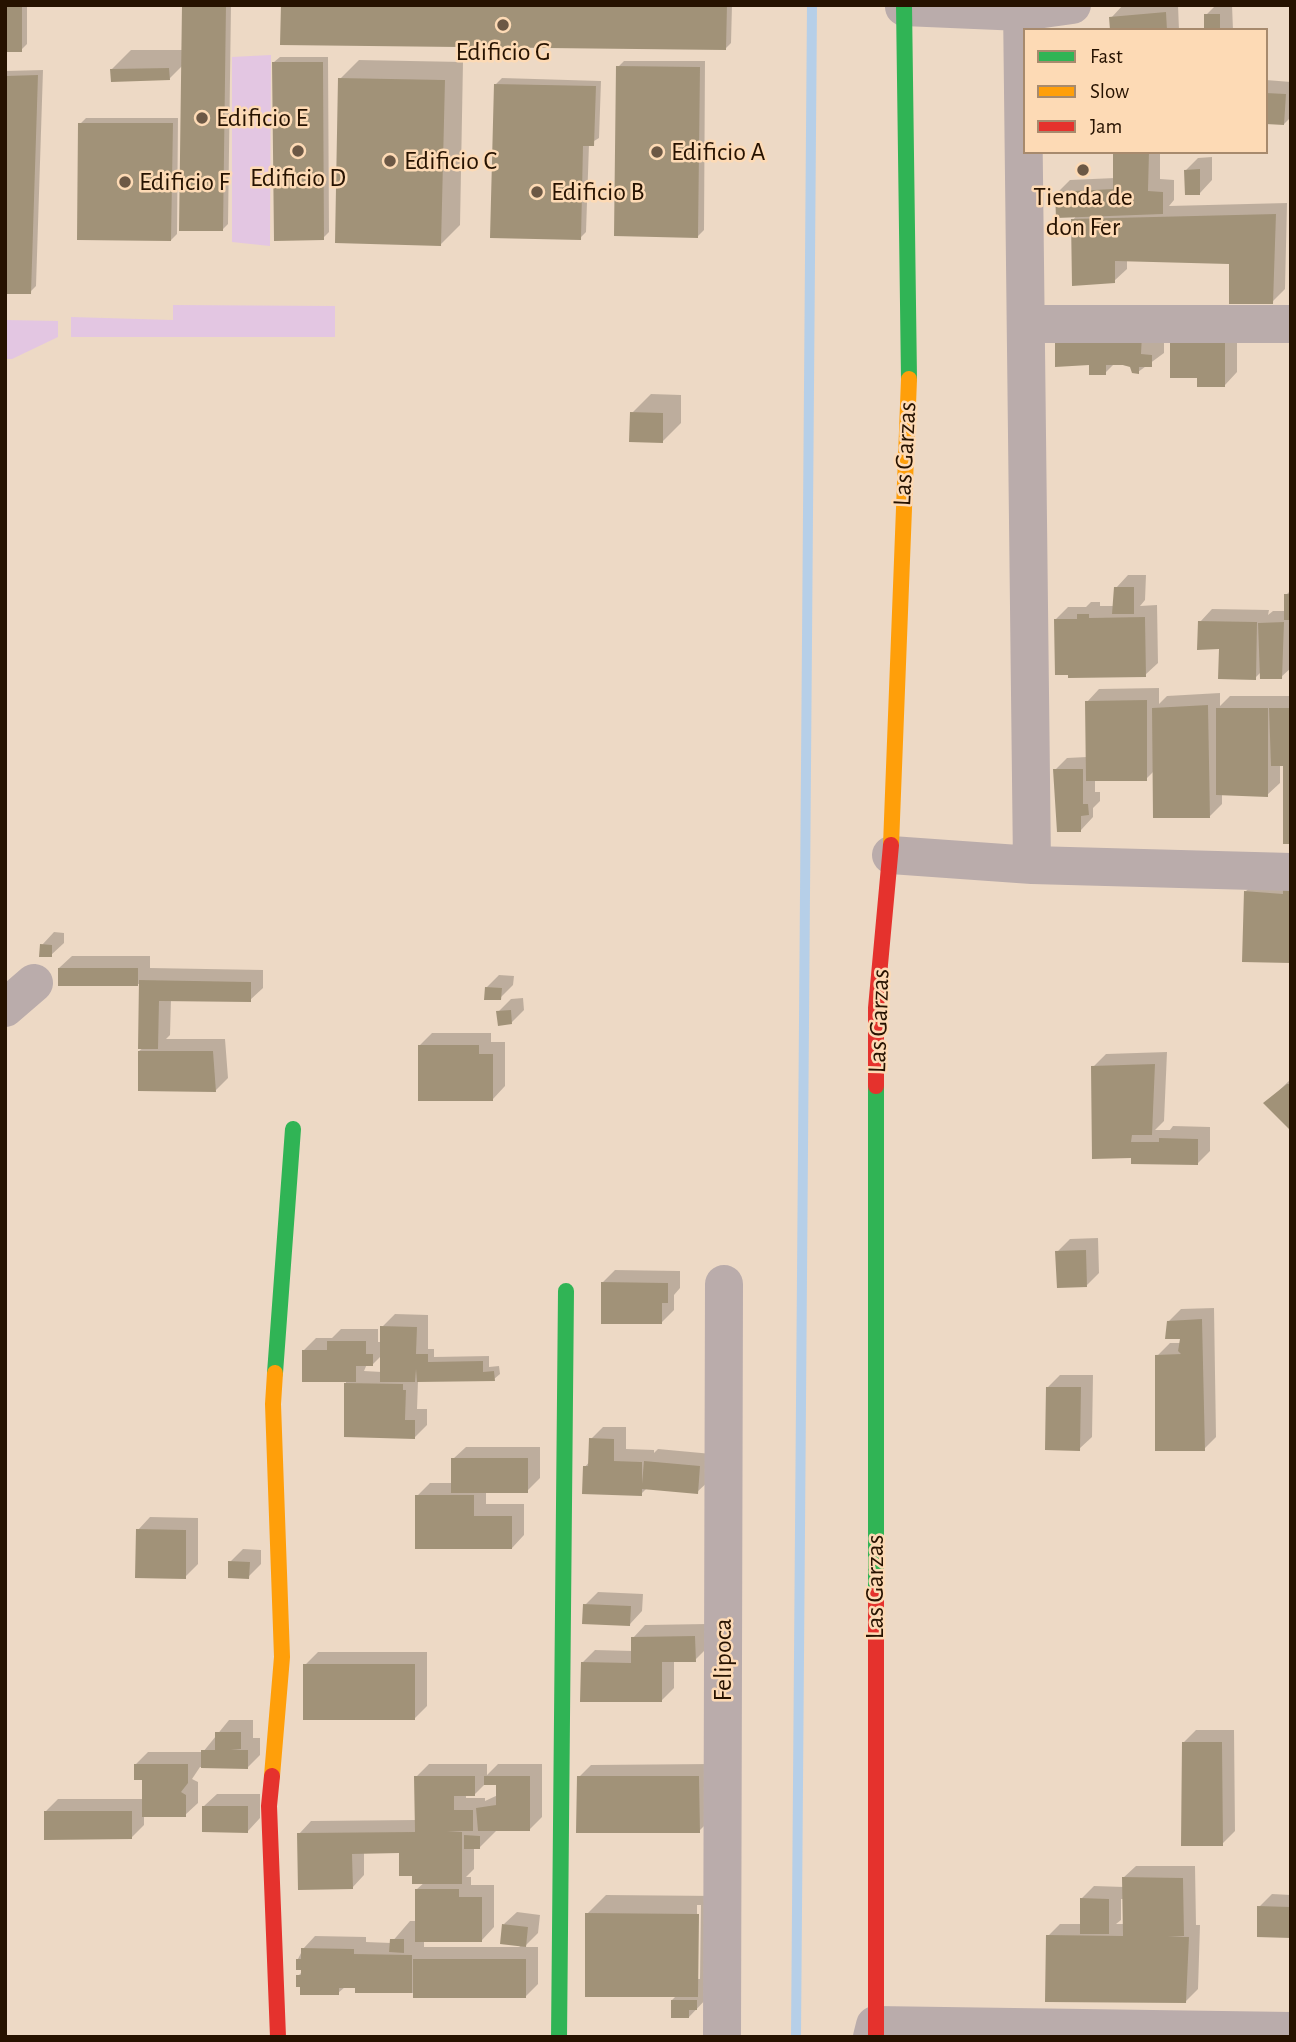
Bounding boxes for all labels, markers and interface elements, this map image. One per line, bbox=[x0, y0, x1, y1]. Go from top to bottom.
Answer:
marker: Edificio G bbox=[495, 17, 511, 33]
legend bbox=[1023, 28, 1268, 154]
place label: Edificio G bbox=[455, 36, 551, 68]
text: Fast bbox=[1090, 46, 1123, 67]
text: Slow bbox=[1090, 81, 1129, 102]
place label: Edificio E bbox=[216, 102, 308, 134]
marker: Edificio E bbox=[194, 110, 210, 126]
text: Jam bbox=[1090, 116, 1122, 137]
place label: Edificio A bbox=[671, 136, 765, 168]
marker: Edificio D bbox=[290, 143, 306, 159]
marker: Edificio A bbox=[649, 144, 665, 160]
place label: Edificio C bbox=[404, 145, 497, 177]
marker: Edificio C bbox=[382, 153, 398, 169]
place label: Edificio D bbox=[250, 162, 346, 194]
marker: Tienda de don Fer bbox=[1075, 162, 1091, 178]
place label: Edificio F bbox=[139, 166, 230, 198]
marker: Edificio F bbox=[117, 174, 133, 190]
place label: Edificio B bbox=[551, 176, 644, 208]
place label: Tienda de don Fer bbox=[1033, 181, 1133, 242]
marker: Edificio B bbox=[529, 184, 545, 200]
street label: Las Garzas bbox=[887, 401, 923, 507]
street label: Las Garzas bbox=[862, 968, 896, 1074]
street label: Las Garzas bbox=[859, 1535, 891, 1639]
street label: Felipoca bbox=[707, 1619, 739, 1701]

